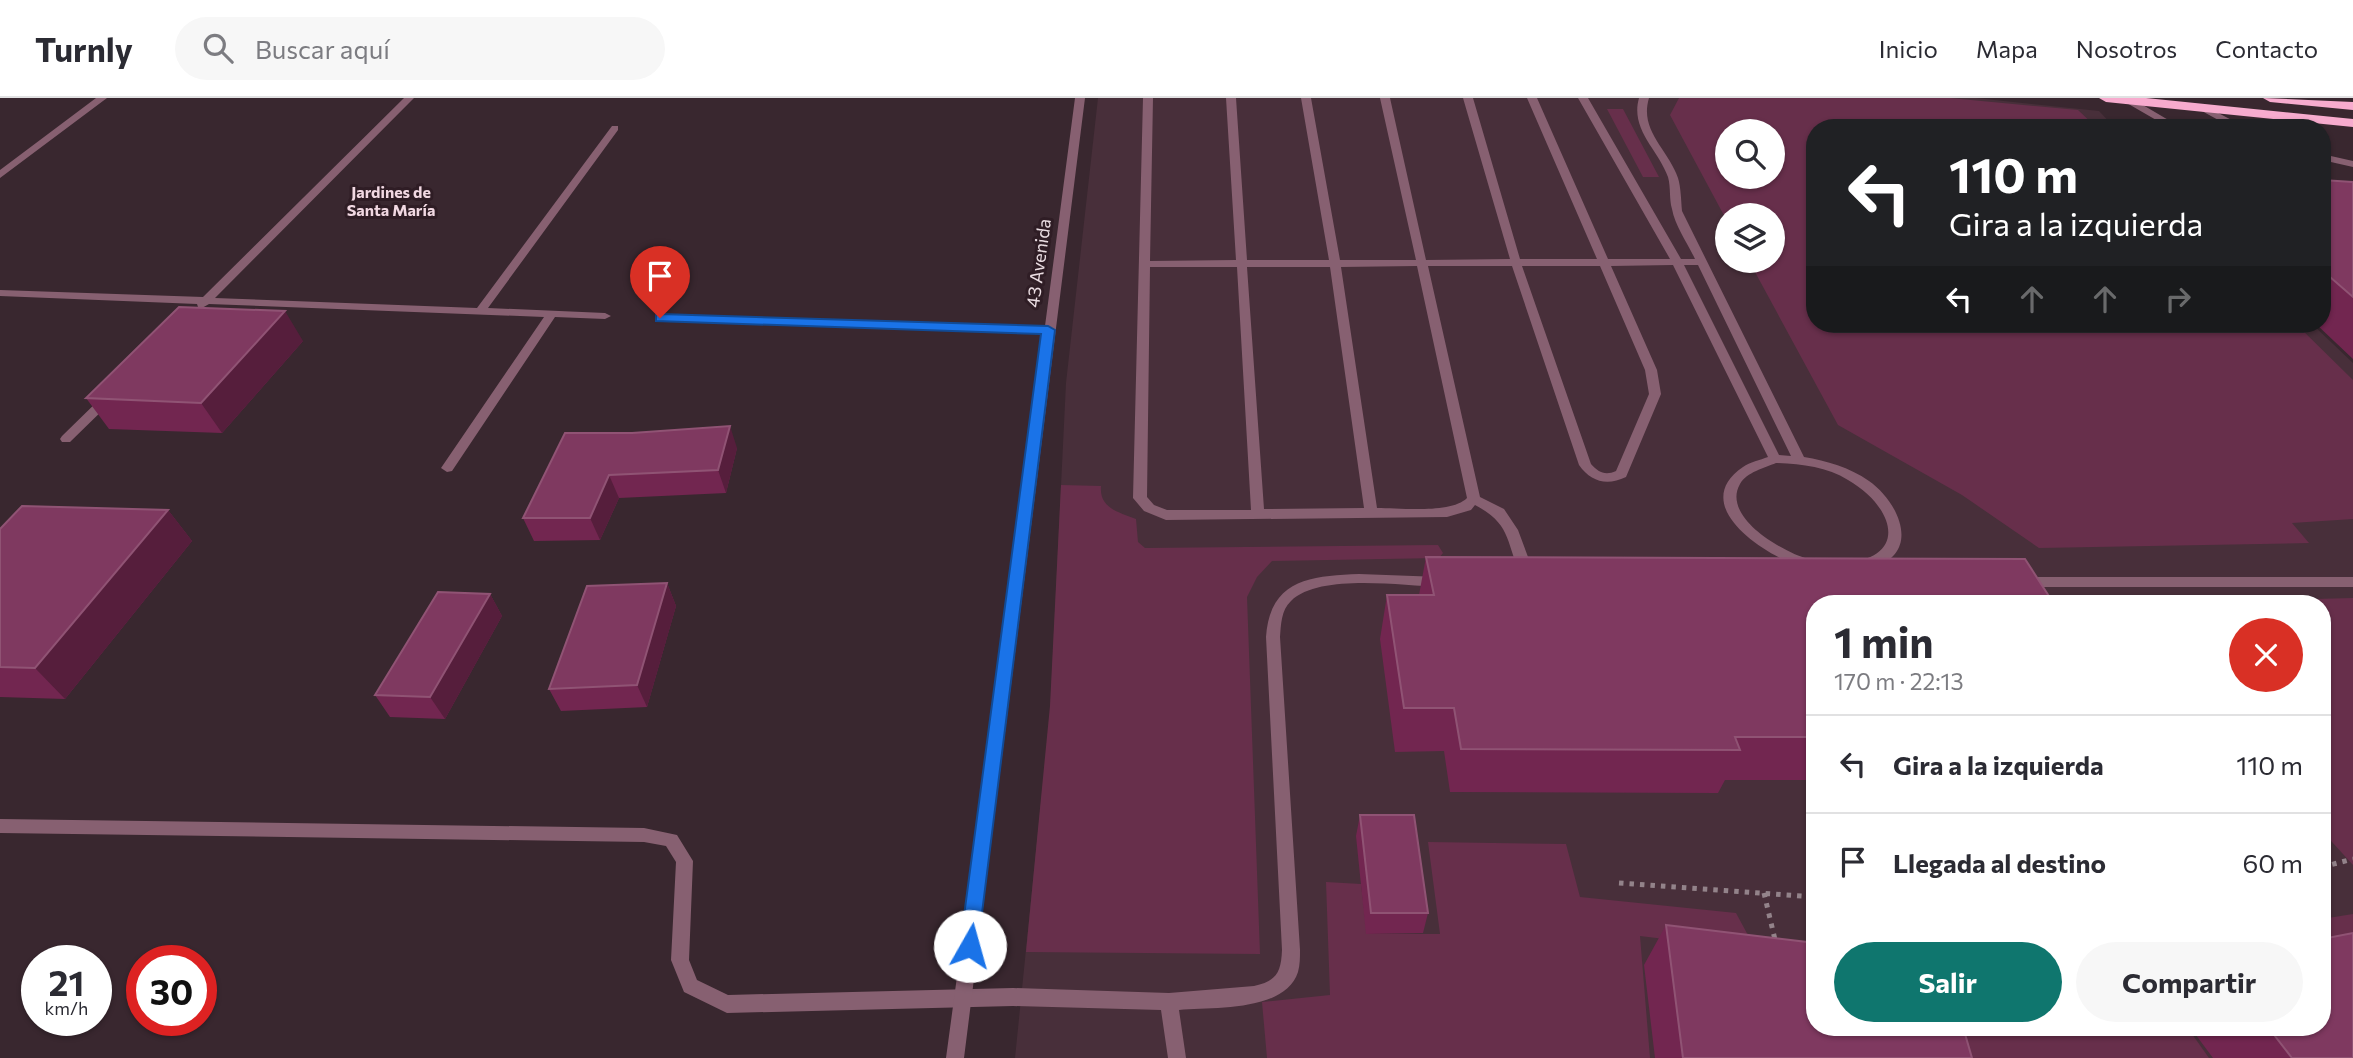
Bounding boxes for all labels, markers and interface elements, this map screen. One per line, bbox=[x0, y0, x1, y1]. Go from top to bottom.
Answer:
search box bbox=[175, 17, 665, 80]
text: Turnly bbox=[35, 28, 133, 69]
icon: search bbox=[199, 29, 237, 67]
text: Buscar aquí bbox=[255, 33, 390, 64]
text: Inicio bbox=[1879, 34, 1938, 63]
text: Mapa bbox=[1976, 34, 2038, 63]
text: Nosotros bbox=[2076, 34, 2177, 63]
text: Contacto bbox=[2215, 34, 2318, 63]
map controls bbox=[1715, 119, 1785, 273]
button: search bbox=[1715, 119, 1785, 189]
text: 110 m bbox=[1949, 143, 2078, 203]
icon: left bbox=[1834, 147, 1925, 238]
district label: Jardines de Santa María bbox=[347, 182, 435, 219]
button: layers bbox=[1715, 203, 1785, 273]
text: Gira a la izquierda bbox=[1949, 203, 2203, 243]
street label: 43 Avenida bbox=[1021, 217, 1055, 309]
pin bbox=[630, 246, 690, 318]
icon: arrive bbox=[641, 257, 679, 295]
icon: left bbox=[1940, 280, 1978, 318]
icon: ahead bbox=[2013, 280, 2051, 318]
icon: ahead bbox=[2086, 280, 2124, 318]
icon: right bbox=[2159, 280, 2197, 318]
text: 1 min bbox=[1834, 615, 1934, 667]
button: close bbox=[2229, 618, 2303, 692]
text: 170 m · 22:13 bbox=[1834, 667, 1964, 695]
icon: left bbox=[1834, 745, 1872, 783]
text: Gira a la izquierda bbox=[1893, 749, 2104, 780]
text: 110 m bbox=[2236, 749, 2303, 780]
icon: arrive bbox=[1834, 843, 1872, 881]
text: Llegada al destino bbox=[1893, 847, 2106, 878]
text: 60 m bbox=[2243, 847, 2303, 878]
position arrow bbox=[933, 909, 1007, 983]
button: Salir bbox=[1834, 942, 2062, 1022]
button: Compartir bbox=[2076, 942, 2303, 1022]
speed limit sign: 30 bbox=[126, 945, 217, 1036]
text: 21 bbox=[49, 960, 84, 1003]
text: km/h bbox=[45, 997, 88, 1019]

